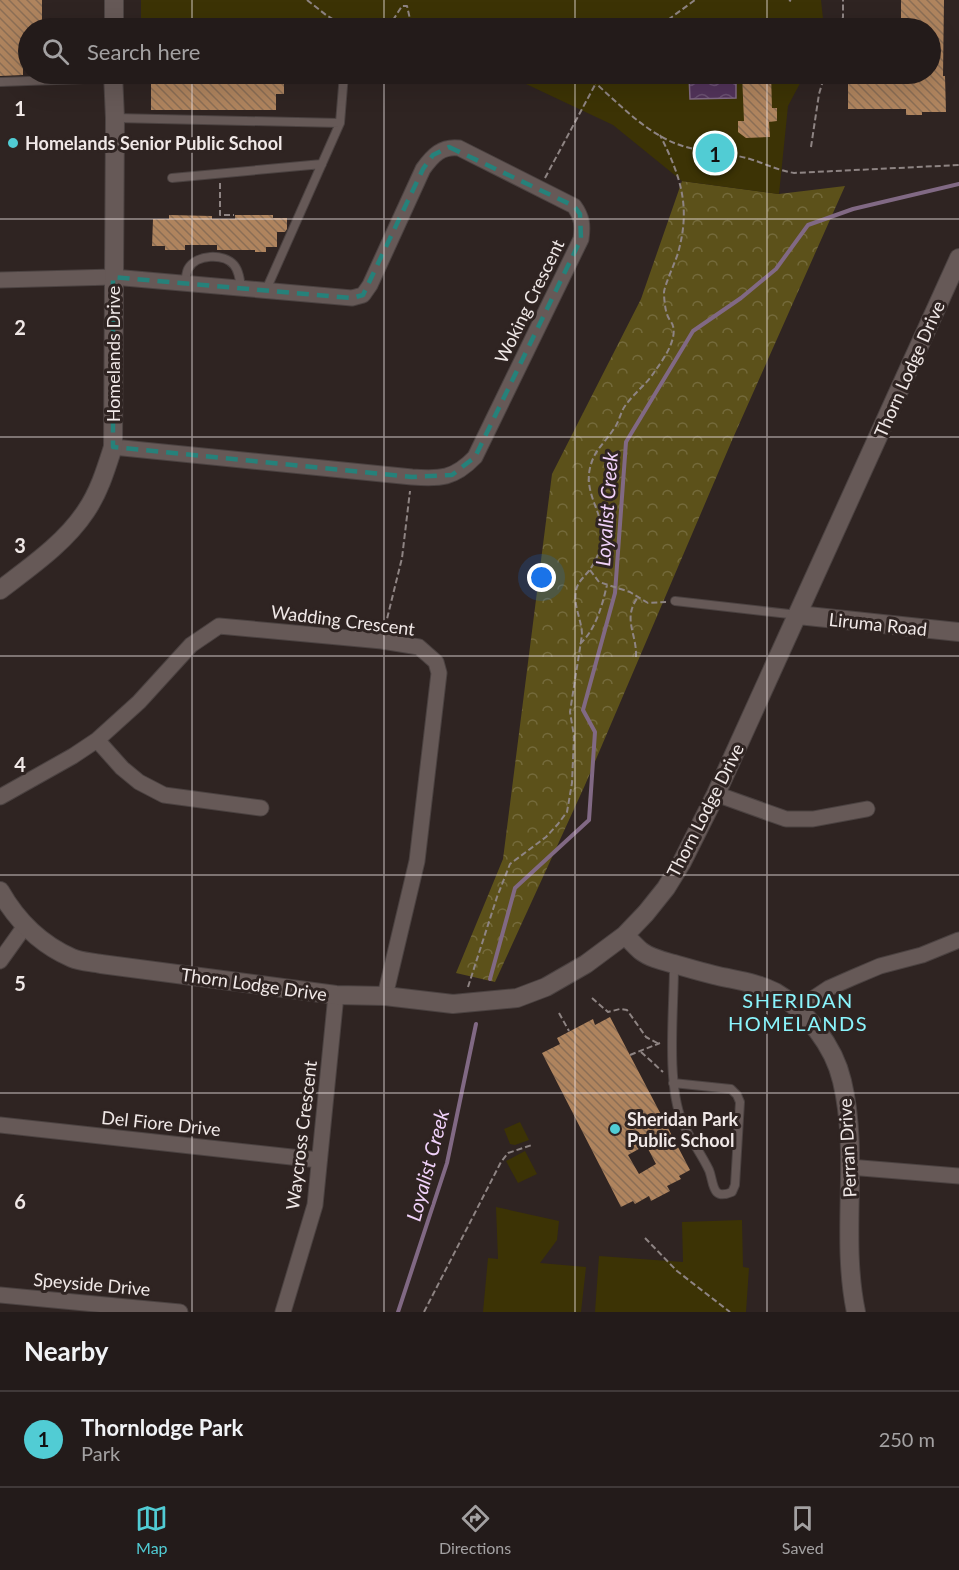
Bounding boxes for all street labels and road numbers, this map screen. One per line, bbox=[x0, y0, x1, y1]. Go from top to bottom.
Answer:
street label: Woking Crescent bbox=[490, 235, 569, 367]
street label: Homelands Drive bbox=[102, 286, 124, 422]
street label: Thorn Lodge Drive bbox=[869, 297, 949, 441]
street label: Wadding Crescent bbox=[270, 600, 417, 640]
street label: Liruma Road bbox=[828, 608, 928, 640]
street label: Thorn Lodge Drive bbox=[662, 739, 748, 881]
street label: Thorn Lodge Drive bbox=[180, 963, 328, 1005]
street label: Waycross Crescent bbox=[281, 1059, 321, 1211]
street label: Perran Drive bbox=[833, 1098, 861, 1198]
street label: Del Fiore Drive bbox=[100, 1106, 222, 1140]
street label: Speyside Drive bbox=[33, 1268, 151, 1300]

